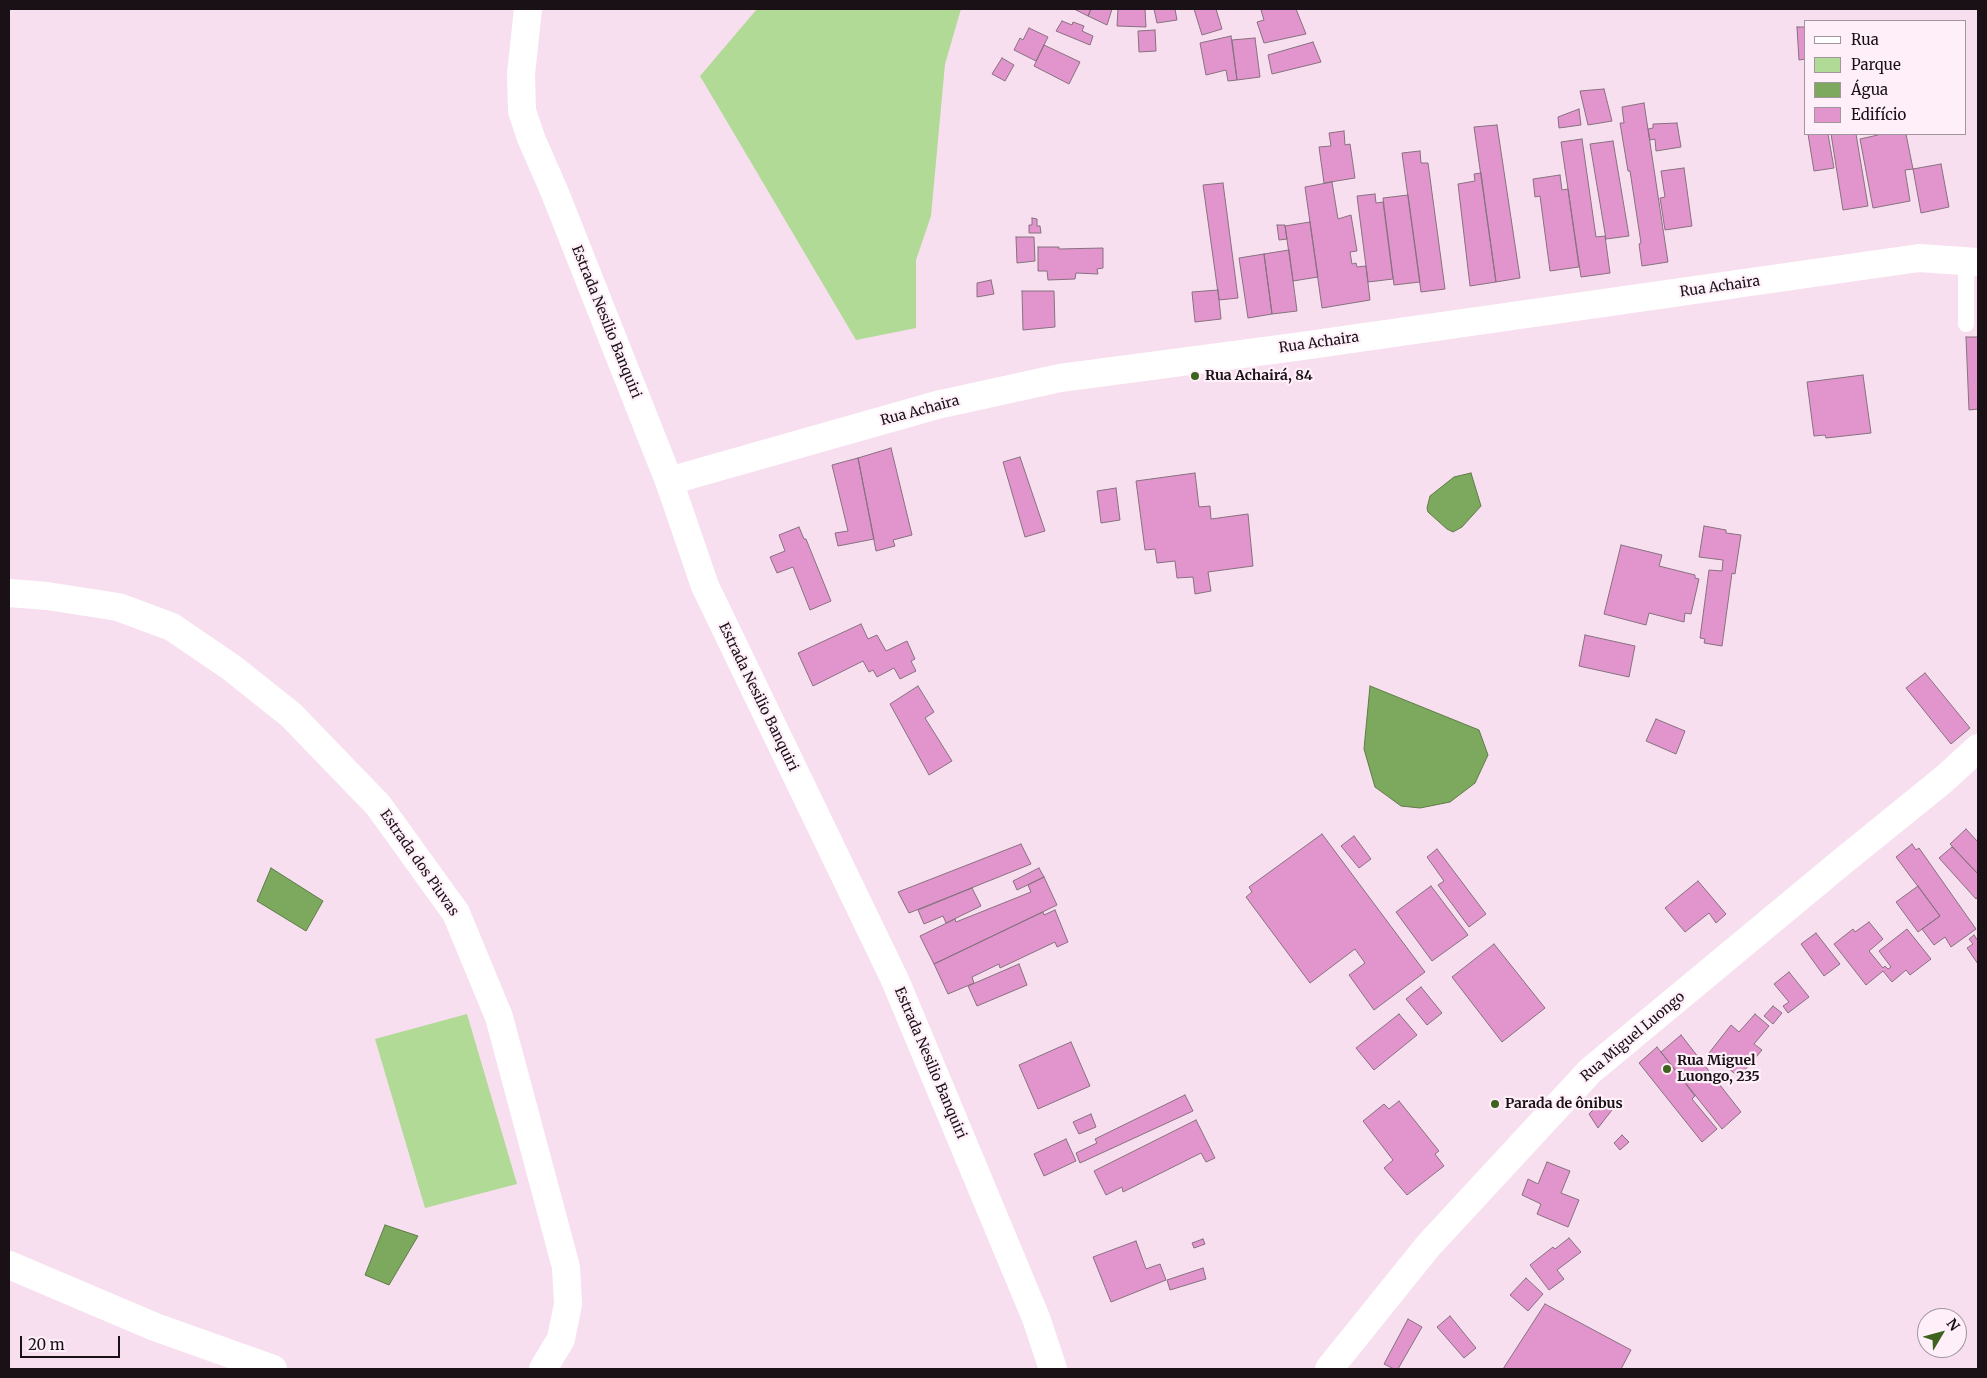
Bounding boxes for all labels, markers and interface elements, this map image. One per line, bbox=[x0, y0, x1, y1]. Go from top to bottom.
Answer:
legend bbox=[1804, 20, 1967, 135]
text: Rua bbox=[1851, 30, 1879, 49]
text: Parque bbox=[1851, 55, 1901, 74]
text: Água bbox=[1851, 80, 1888, 99]
text: Edifício bbox=[1851, 105, 1906, 124]
street label: Estrada Nesilio Banquiri bbox=[568, 243, 644, 401]
street label: Rua Achaira bbox=[1679, 273, 1761, 301]
street label: Rua Achaira bbox=[1278, 329, 1360, 357]
place label: Rua Achairá, 84 bbox=[1205, 368, 1313, 384]
marker: Rua Achairá, 84 bbox=[1189, 370, 1201, 382]
street label: Rua Achaira bbox=[879, 392, 961, 430]
street label: Estrada Nesilio Banquiri bbox=[715, 620, 801, 774]
street label: Estrada dos Piuvas bbox=[376, 807, 462, 919]
street label: Estrada Nesilio Banquiri bbox=[890, 985, 970, 1141]
street label: Rua Miguel Luongo bbox=[1578, 989, 1688, 1085]
place label: Rua Miguel Luongo, 235 bbox=[1677, 1053, 1760, 1086]
marker: Rua Miguel Luongo, 235 bbox=[1661, 1063, 1673, 1075]
place label: Parada de ônibus bbox=[1505, 1096, 1623, 1112]
marker: Parada de ônibus bbox=[1489, 1098, 1501, 1110]
north arrow bbox=[1917, 1308, 1967, 1358]
text: N bbox=[1943, 1315, 1964, 1334]
scale bar bbox=[22, 1326, 122, 1358]
text: 20 m bbox=[28, 1335, 65, 1354]

